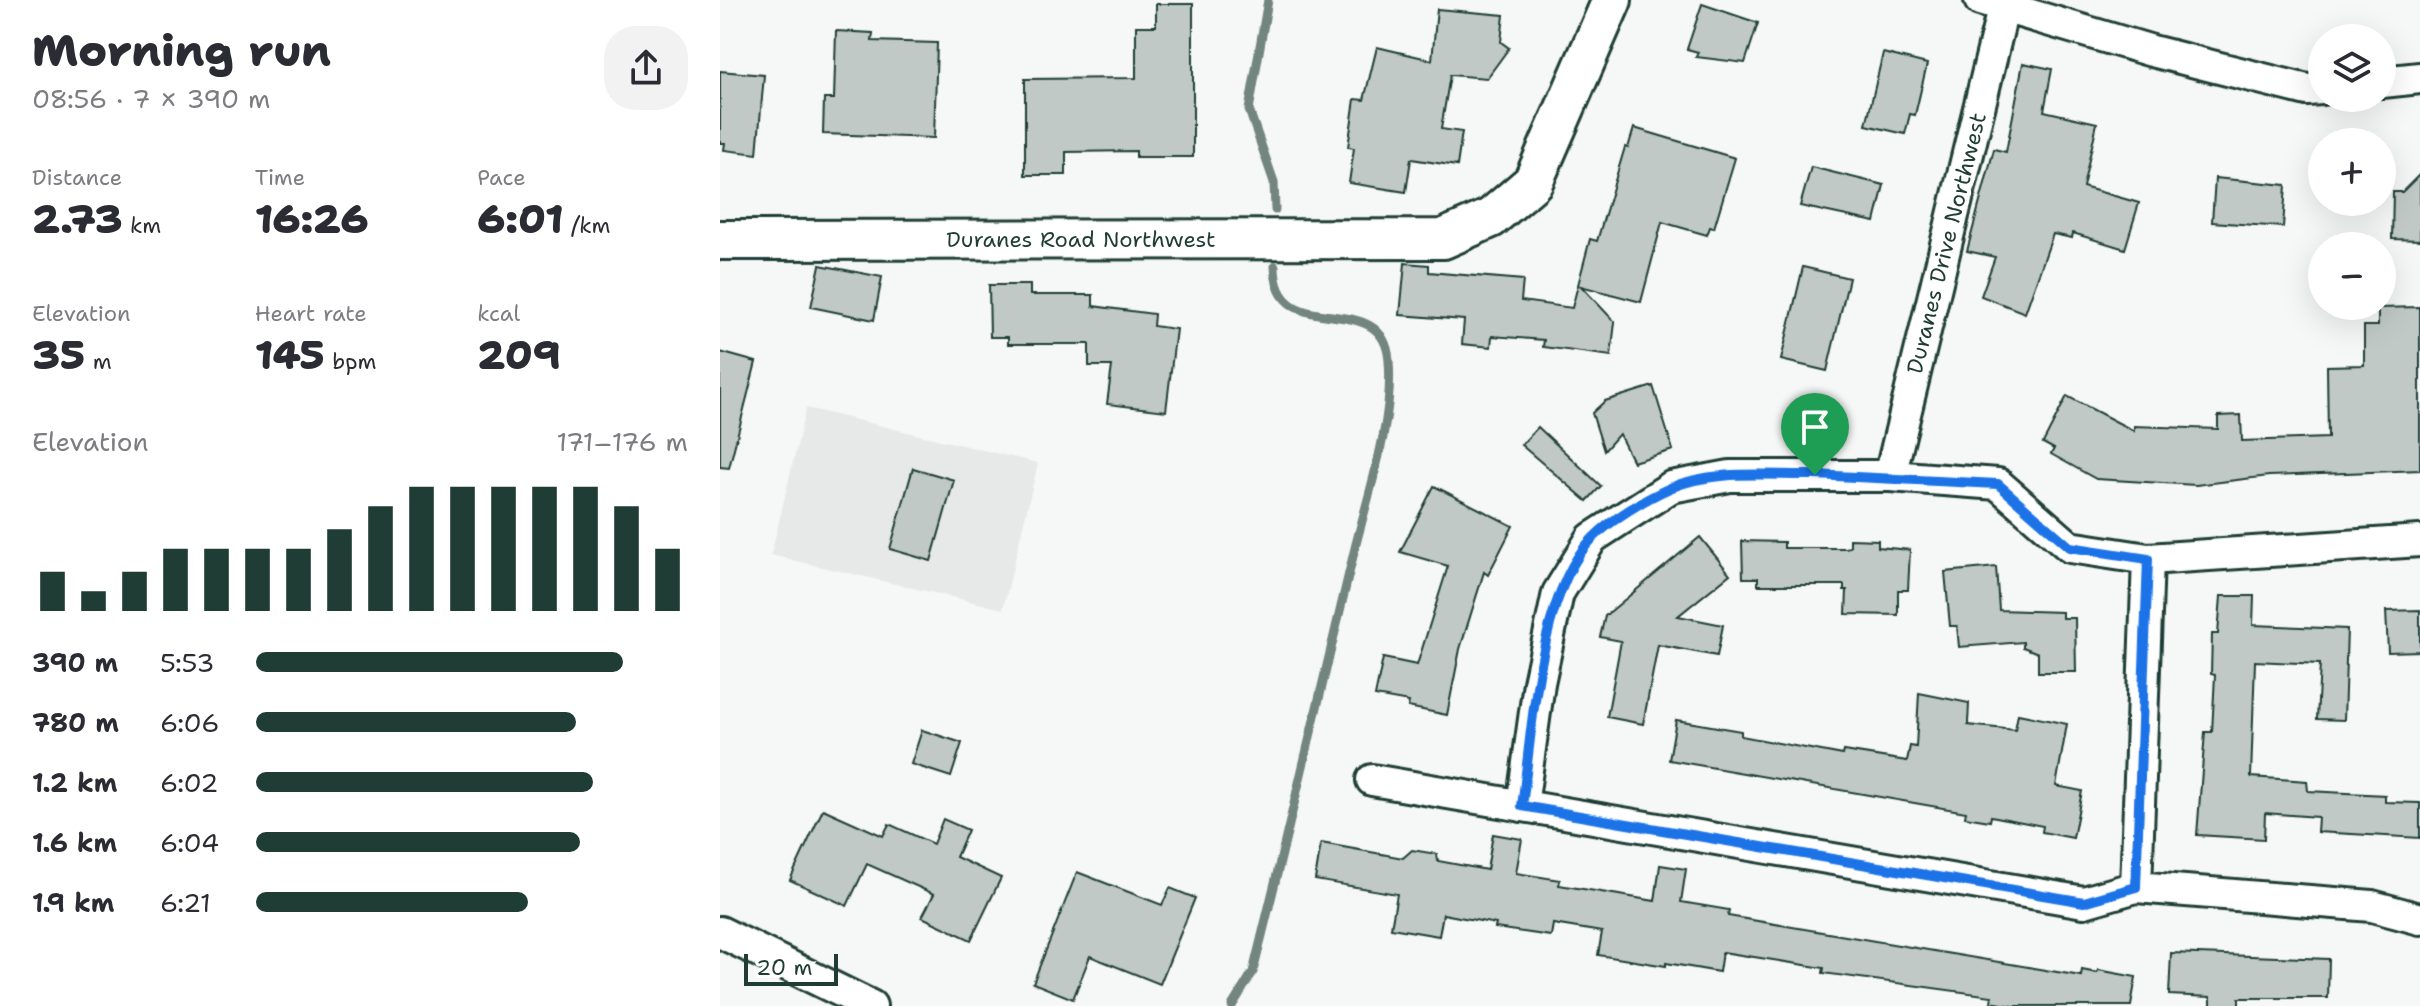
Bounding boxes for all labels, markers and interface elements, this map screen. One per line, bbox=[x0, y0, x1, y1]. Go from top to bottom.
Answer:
text: Morning run bbox=[32, 21, 331, 80]
map controls bbox=[2308, 24, 2396, 320]
button: layers bbox=[2308, 24, 2396, 112]
button: share bbox=[604, 26, 688, 110]
text: 08:56 · 7 × 390 m bbox=[32, 81, 271, 116]
street label: Duranes Drive Northwest bbox=[1900, 110, 1993, 377]
button: + bbox=[2308, 128, 2396, 216]
text: Distance bbox=[32, 163, 122, 192]
text: Time bbox=[255, 163, 305, 192]
text: Pace bbox=[477, 163, 526, 192]
text: 2.73 bbox=[32, 192, 123, 246]
text: 16:26 bbox=[255, 192, 369, 246]
text: 6:01 bbox=[477, 192, 564, 246]
text: km bbox=[123, 211, 161, 240]
text: /km bbox=[564, 211, 610, 240]
street label: Duranes Road Northwest bbox=[946, 225, 1216, 254]
button: − bbox=[2308, 232, 2396, 320]
text: Elevation bbox=[32, 299, 130, 328]
text: Heart rate bbox=[255, 299, 367, 328]
text: kcal bbox=[477, 299, 520, 328]
text: 35 bbox=[32, 328, 85, 382]
text: 145 bbox=[255, 328, 325, 382]
text: 209 bbox=[477, 328, 561, 382]
text: m bbox=[85, 347, 112, 376]
text: bpm bbox=[325, 347, 376, 376]
pin bbox=[1781, 393, 1849, 475]
icon: arrive bbox=[1793, 405, 1837, 449]
text: Elevation bbox=[32, 424, 148, 459]
text: 171–176 m bbox=[556, 424, 688, 459]
text: 390 m bbox=[32, 645, 118, 680]
text: 5:53 bbox=[160, 645, 214, 680]
text: 780 m bbox=[32, 705, 119, 740]
text: 6:06 bbox=[160, 705, 219, 740]
text: 1.2 km bbox=[32, 765, 117, 800]
text: 6:02 bbox=[160, 765, 218, 800]
text: 1.6 km bbox=[32, 825, 117, 860]
text: 6:04 bbox=[160, 825, 219, 860]
text: 1.9 km bbox=[32, 885, 114, 920]
text: 6:21 bbox=[160, 885, 211, 920]
scale bar bbox=[744, 950, 838, 986]
text: 20 m bbox=[756, 953, 813, 982]

